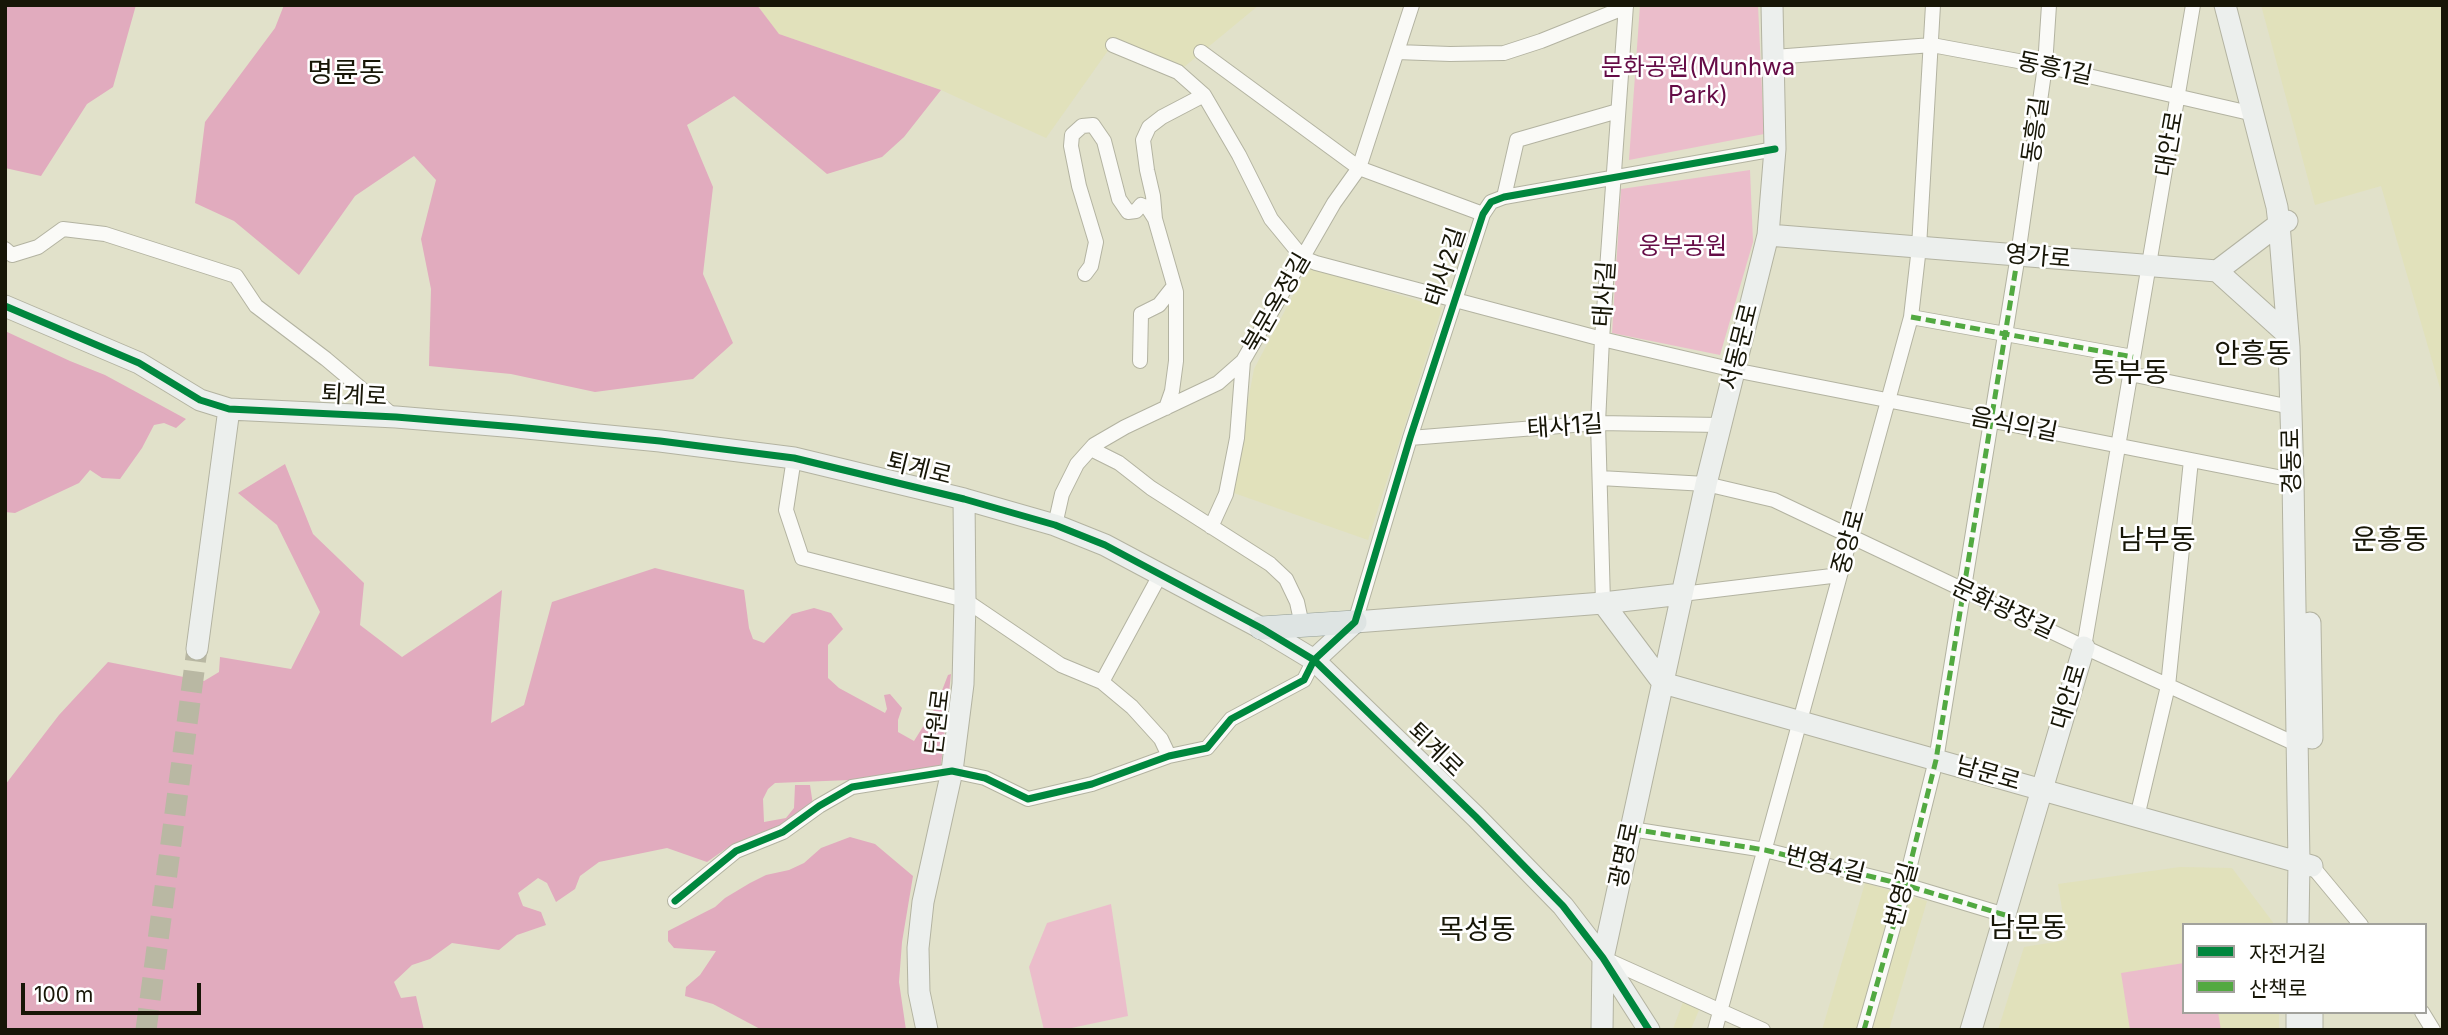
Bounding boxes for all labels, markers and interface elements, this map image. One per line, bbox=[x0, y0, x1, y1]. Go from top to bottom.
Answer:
street label: 동흥1길 bbox=[2015, 47, 2095, 91]
park label: 문화공원(Munhwa Park) bbox=[1601, 54, 1795, 110]
district label: 명륜동 bbox=[307, 57, 385, 91]
street label: 동흥길 bbox=[2017, 95, 2055, 165]
street label: 대안로 bbox=[2150, 109, 2190, 179]
street label: 태사2길 bbox=[1420, 224, 1472, 310]
park label: 웅부공원 bbox=[1639, 233, 1727, 261]
street label: 영가로 bbox=[2004, 240, 2072, 274]
street label: 북문옥정길 bbox=[1237, 248, 1317, 358]
street label: 태사길 bbox=[1588, 260, 1622, 328]
street label: 서동문로 bbox=[1715, 301, 1765, 393]
district label: 안흥동 bbox=[2214, 338, 2292, 372]
district label: 동부동 bbox=[2091, 357, 2169, 391]
street label: 퇴계로 bbox=[320, 380, 388, 412]
street label: 음식의길 bbox=[1968, 402, 2060, 448]
street label: 태사1길 bbox=[1526, 410, 1604, 444]
street label: 경동로 bbox=[2277, 428, 2307, 494]
street label: 퇴계로 bbox=[883, 447, 955, 491]
street label: 중앙로 bbox=[1827, 506, 1871, 578]
district label: 남부동 bbox=[2118, 524, 2196, 558]
district label: 운흥동 bbox=[2351, 524, 2429, 558]
street label: 문화광장길 bbox=[1947, 573, 2059, 645]
street label: 대안로 bbox=[2046, 661, 2092, 733]
street label: 단원로 bbox=[920, 687, 956, 757]
street label: 퇴계로 bbox=[1401, 717, 1469, 783]
street label: 남문로 bbox=[1952, 751, 2024, 797]
street label: 광명로 bbox=[1604, 820, 1646, 890]
street label: 번영4길 bbox=[1782, 841, 1868, 889]
street label: 번영길 bbox=[1880, 859, 1924, 931]
district label: 남문동 bbox=[1989, 912, 2067, 946]
district label: 목성동 bbox=[1438, 914, 1516, 948]
legend bbox=[2182, 923, 2427, 1014]
text: 자전거길 bbox=[2249, 941, 2326, 966]
scale bar bbox=[24, 968, 205, 1012]
text: 산책로 bbox=[2249, 976, 2307, 1001]
text: 100 m bbox=[34, 982, 93, 1007]

